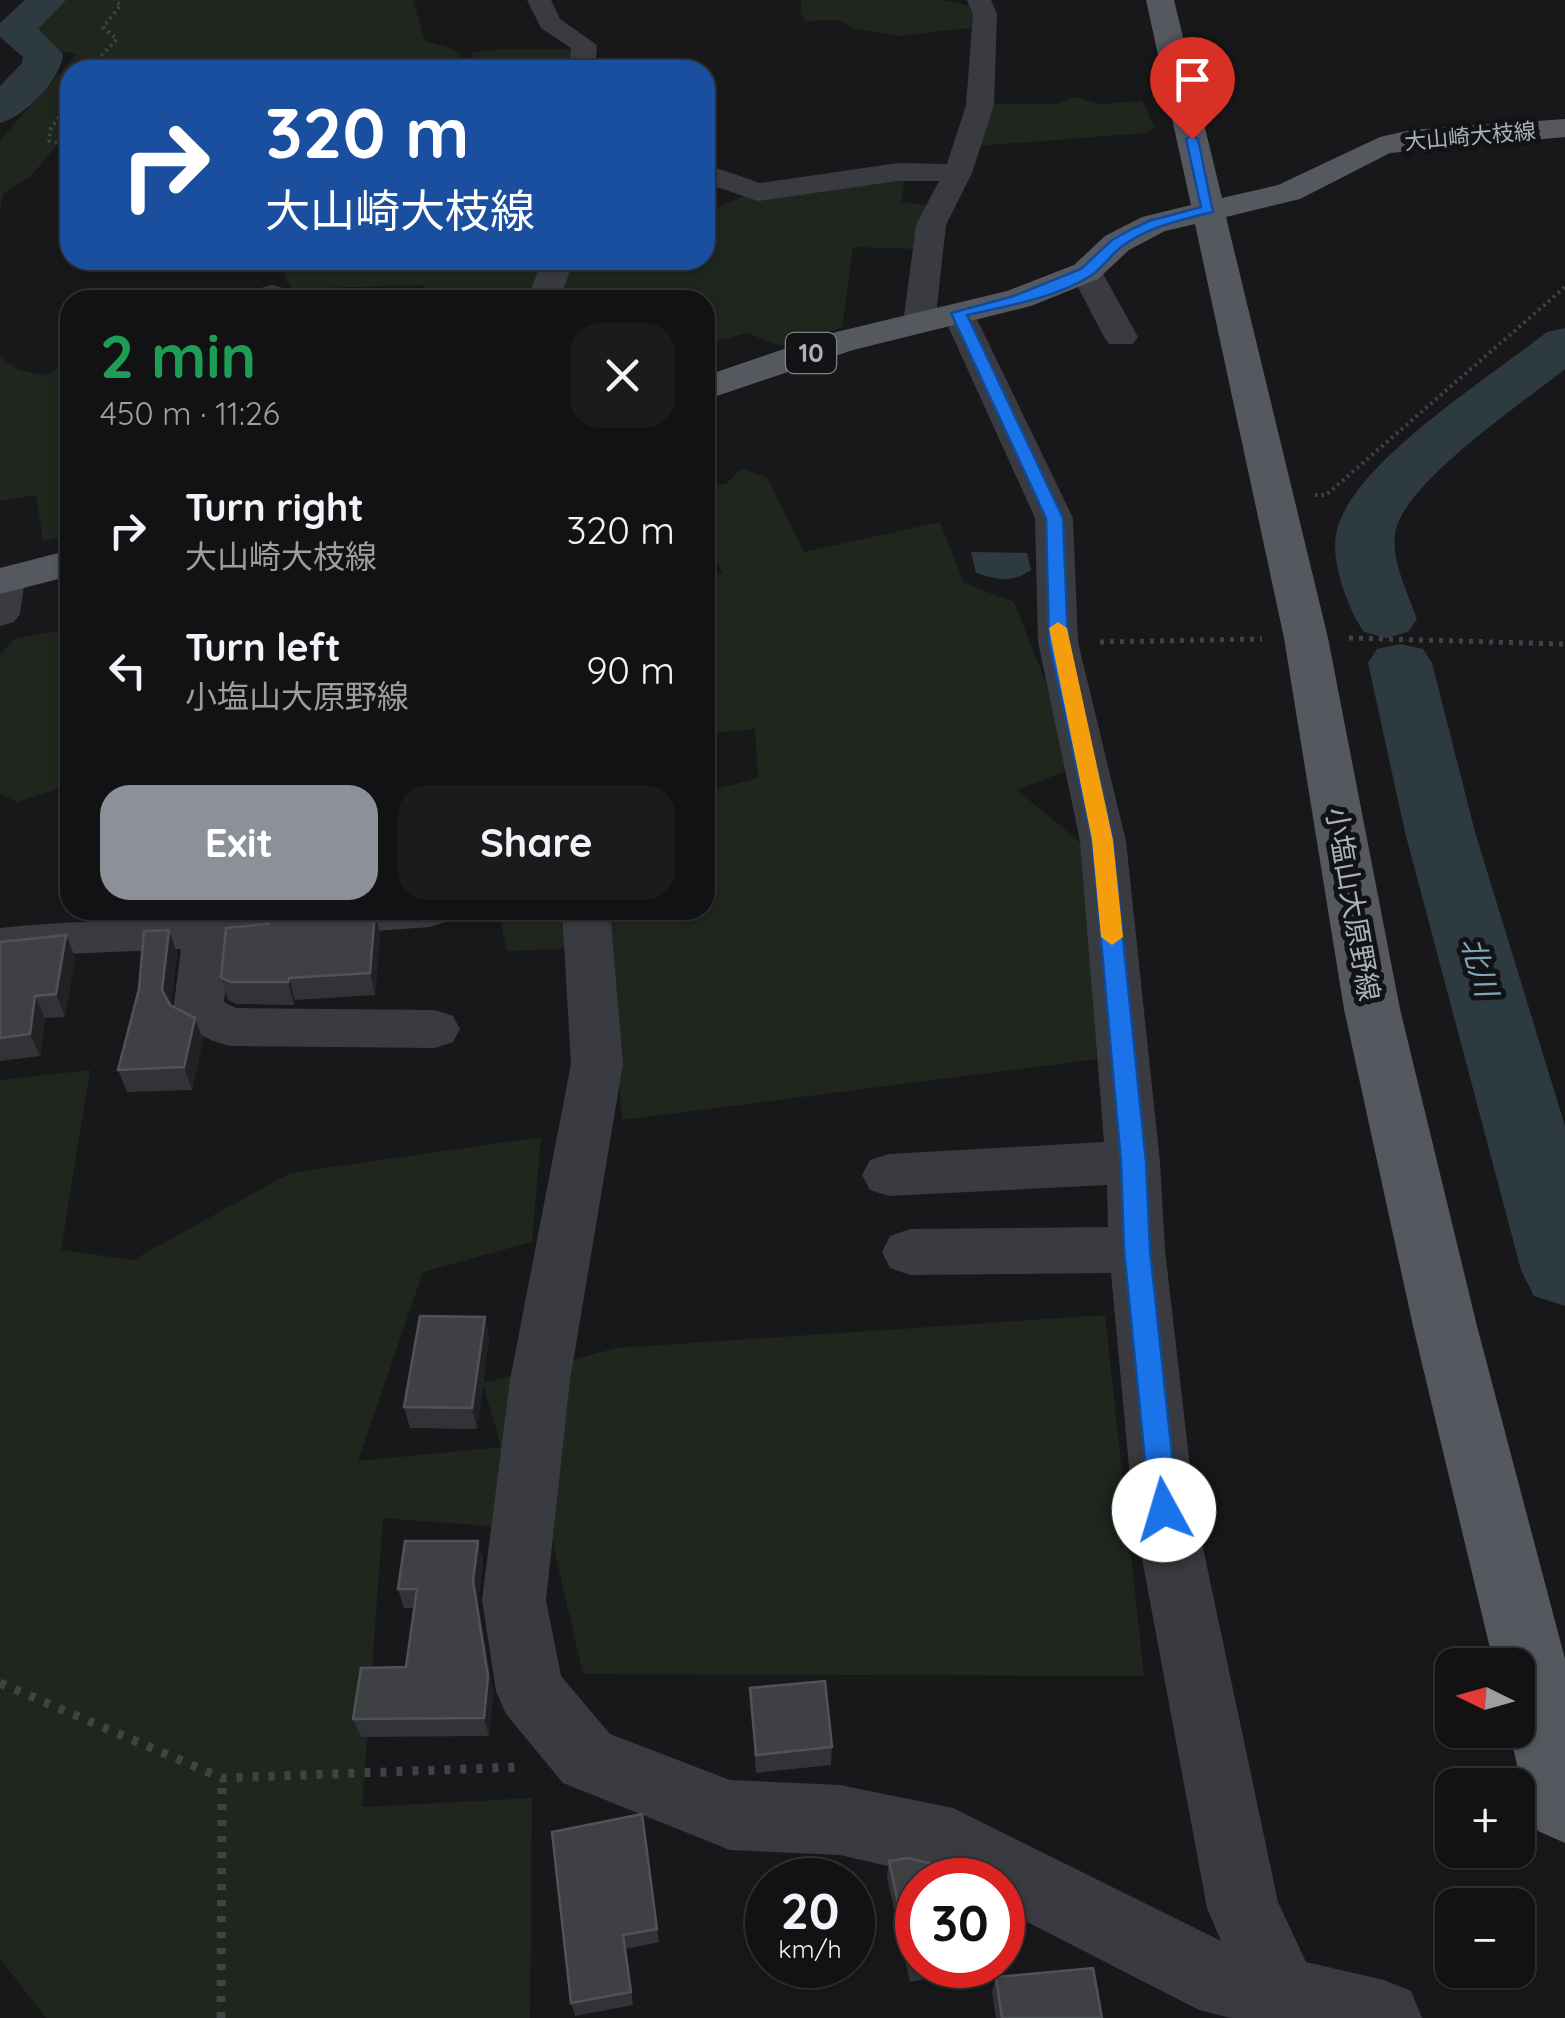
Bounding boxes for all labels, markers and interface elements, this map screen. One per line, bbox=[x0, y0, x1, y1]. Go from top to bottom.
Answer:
pin bbox=[1150, 37, 1235, 140]
icon: arrive bbox=[1165, 52, 1220, 107]
text: 320 m bbox=[265, 88, 470, 176]
icon: right bbox=[100, 100, 230, 230]
street label: 大山崎大枝線 bbox=[1403, 116, 1537, 156]
text: 大山崎大枝線 bbox=[265, 182, 535, 238]
text: 2 min bbox=[100, 318, 256, 393]
button: close bbox=[570, 323, 675, 428]
road number: 10 bbox=[786, 333, 836, 373]
text: 450 m · 11:26 bbox=[100, 393, 280, 433]
text: Turn right bbox=[185, 483, 364, 531]
icon: right bbox=[100, 503, 155, 558]
text: 320 m bbox=[566, 506, 675, 554]
text: 大山崎大枝線 bbox=[185, 536, 377, 576]
text: Turn left bbox=[185, 623, 341, 671]
icon: left bbox=[100, 643, 155, 698]
text: 90 m bbox=[586, 646, 675, 694]
text: 小塩山大原野線 bbox=[185, 676, 409, 716]
button: Exit bbox=[100, 785, 378, 900]
button: Share bbox=[398, 785, 675, 900]
street label: 小塩山大原野線 bbox=[1319, 804, 1388, 1003]
water label: 北川 bbox=[1453, 933, 1507, 1004]
position arrow bbox=[1112, 1458, 1216, 1562]
north arrow bbox=[1435, 1648, 1535, 1748]
map controls bbox=[1435, 1648, 1535, 1988]
button: + bbox=[1435, 1768, 1535, 1868]
speed limit sign: 30 bbox=[895, 1858, 1025, 1988]
text: 20 bbox=[780, 1879, 840, 1942]
button: − bbox=[1435, 1888, 1535, 1988]
text: km/h bbox=[778, 1933, 842, 1964]

